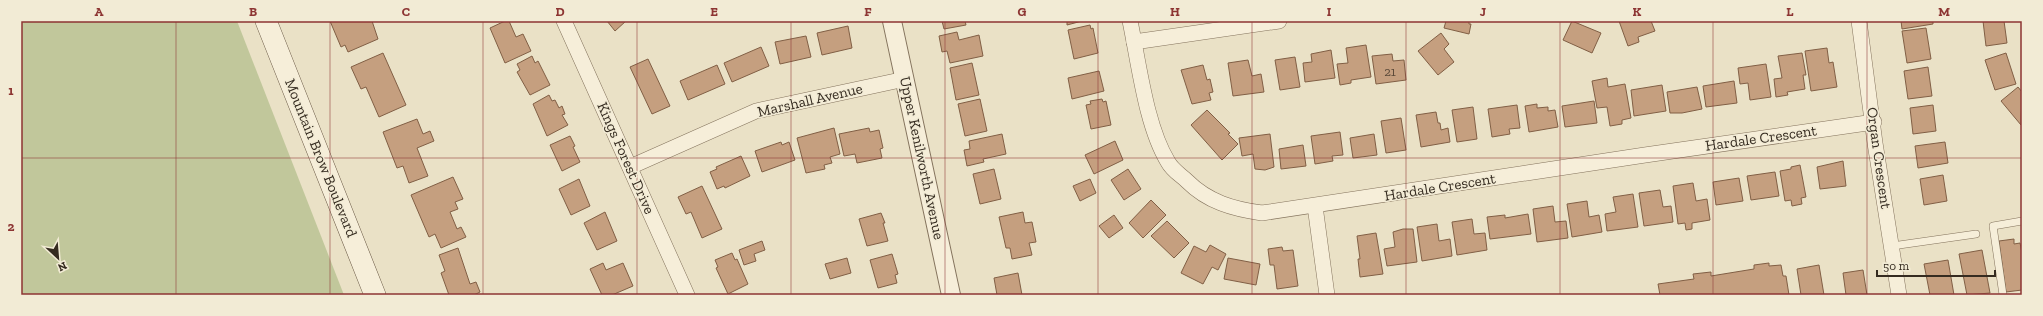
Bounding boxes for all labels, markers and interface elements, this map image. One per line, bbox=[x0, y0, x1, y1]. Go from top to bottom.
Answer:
text: A bbox=[95, 4, 104, 19]
text: B bbox=[249, 4, 257, 19]
text: C bbox=[402, 4, 410, 19]
text: D bbox=[555, 4, 565, 19]
text: E bbox=[710, 4, 718, 19]
text: F bbox=[864, 4, 872, 19]
text: G bbox=[1018, 4, 1027, 19]
text: H bbox=[1170, 4, 1180, 19]
text: I bbox=[1327, 4, 1332, 19]
text: J bbox=[1480, 4, 1486, 19]
text: K bbox=[1633, 4, 1642, 19]
text: L bbox=[1786, 4, 1794, 19]
text: M bbox=[1938, 4, 1950, 19]
house number: 21 bbox=[1384, 64, 1396, 79]
street label: Upper Kenilworth Avenue bbox=[896, 75, 948, 241]
street label: Mountain Brow Boulevard bbox=[281, 76, 361, 241]
street label: Marshall Avenue bbox=[756, 79, 864, 121]
text: 1 bbox=[8, 83, 14, 98]
street label: Kings Forest Drive bbox=[593, 99, 659, 217]
street label: Organ Crescent bbox=[1863, 106, 1895, 210]
street label: Hardale Crescent bbox=[1704, 121, 1818, 155]
street label: Hardale Crescent bbox=[1383, 169, 1497, 205]
text: 2 bbox=[8, 219, 15, 234]
north arrow bbox=[38, 238, 78, 278]
scale bar bbox=[1877, 252, 1995, 278]
text: N bbox=[55, 259, 69, 274]
text: 50 m bbox=[1883, 259, 1910, 273]

